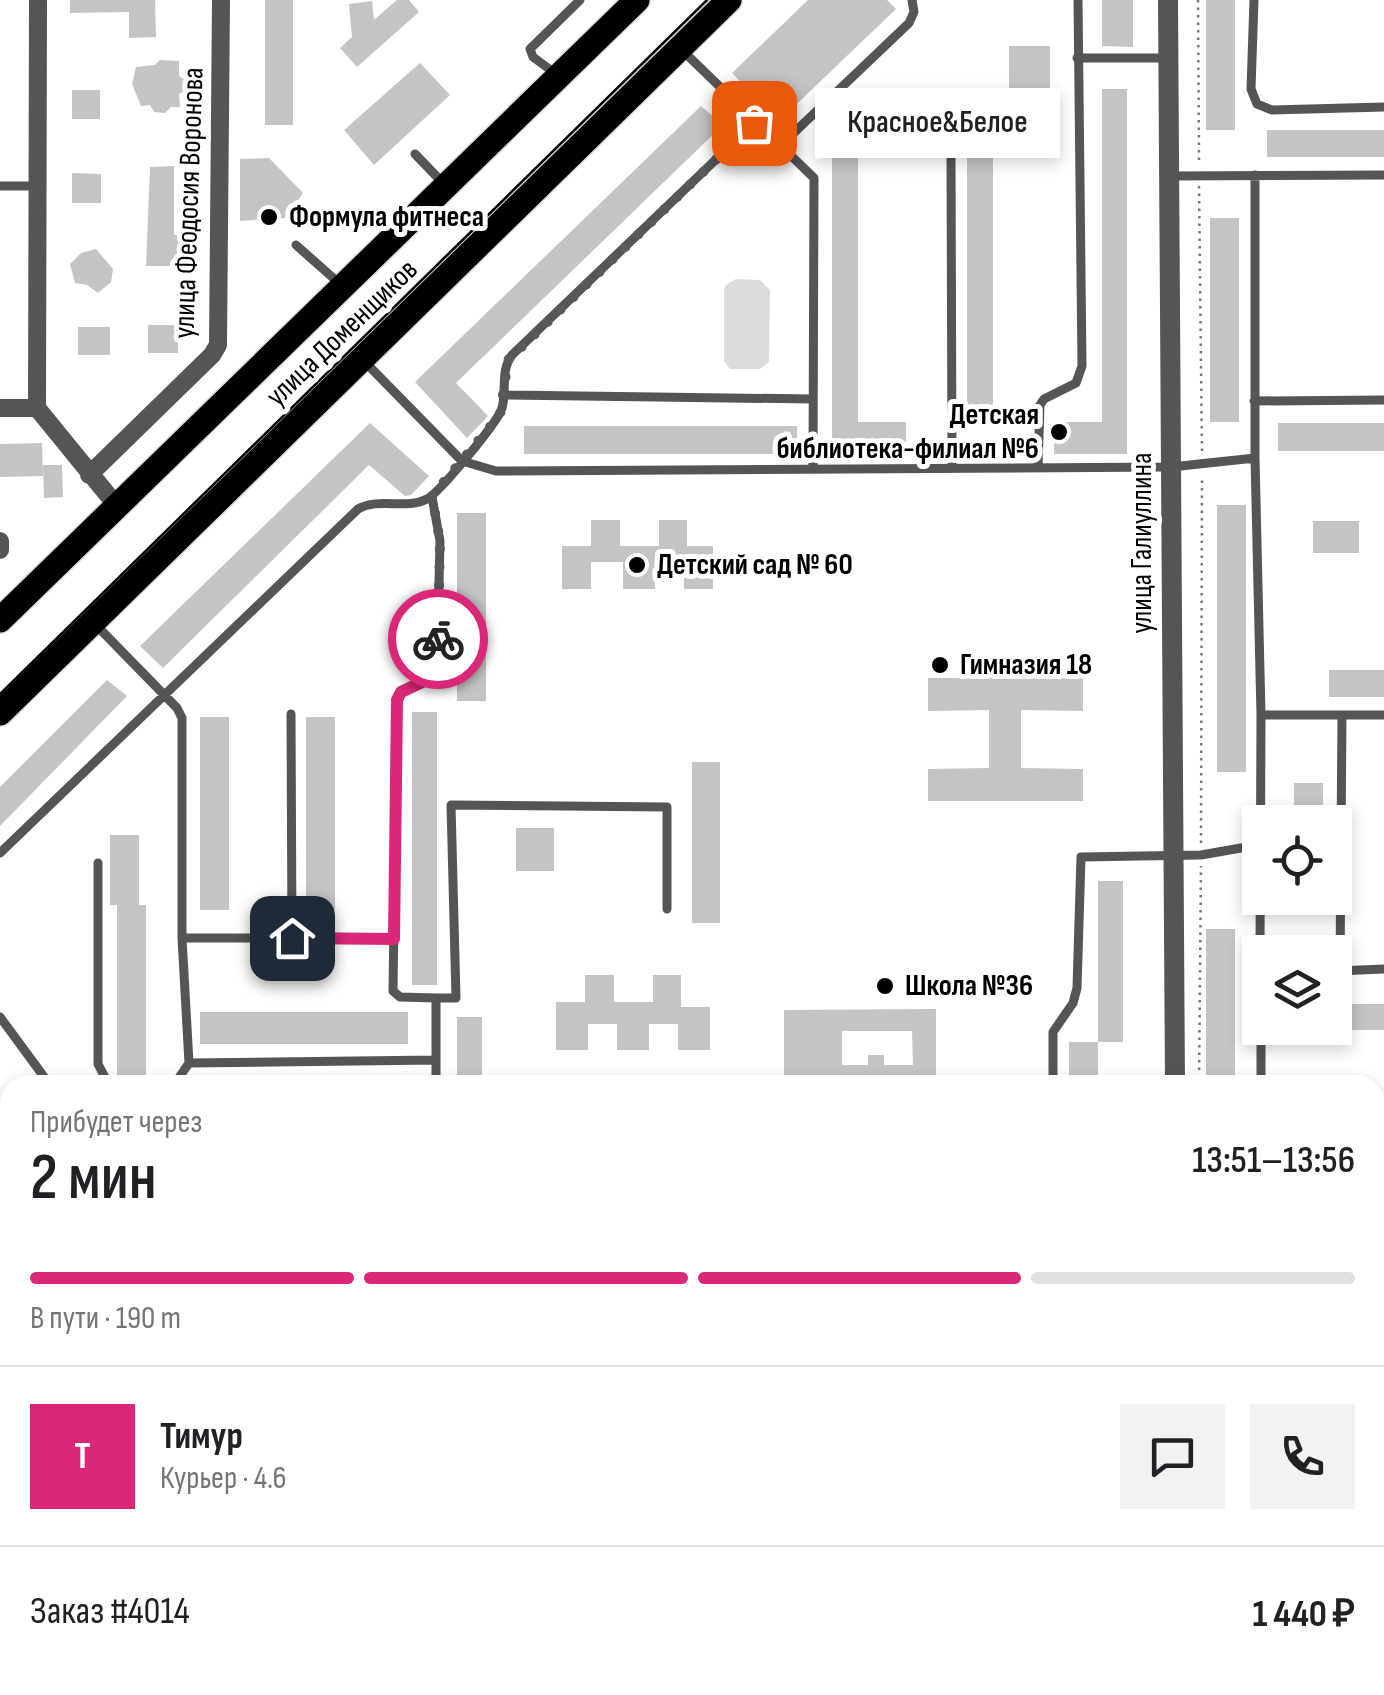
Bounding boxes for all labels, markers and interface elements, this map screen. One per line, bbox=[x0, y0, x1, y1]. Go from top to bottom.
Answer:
street label: улица Феодосия Воронова bbox=[166, 67, 212, 339]
pin bbox=[712, 81, 797, 166]
callout: Красное&Белое bbox=[814, 88, 1059, 158]
icon: bag bbox=[727, 96, 782, 151]
text: Красное&Белое bbox=[847, 103, 1028, 142]
place label: Формула фитнеса bbox=[289, 199, 484, 235]
marker: Формула фитнеса bbox=[258, 206, 280, 228]
street label: улица Доменщиков bbox=[259, 252, 425, 414]
place label: Детская библиотека-филиал №6 bbox=[776, 397, 1039, 467]
marker: Детская библиотека-филиал №6 bbox=[1048, 421, 1070, 443]
street label: улица Галиуллина bbox=[1124, 452, 1160, 634]
place label: Детский сад № 60 bbox=[657, 547, 853, 583]
marker: Детский сад № 60 bbox=[626, 554, 648, 576]
courier bbox=[388, 589, 488, 689]
icon: bike bbox=[411, 612, 466, 667]
place label: Гимназия 18 bbox=[960, 647, 1092, 683]
marker: Гимназия 18 bbox=[929, 654, 951, 676]
map controls bbox=[1242, 805, 1352, 1045]
button: locate bbox=[1242, 805, 1352, 915]
pin bbox=[250, 896, 335, 981]
icon: home bbox=[265, 911, 320, 966]
button: layers bbox=[1242, 935, 1352, 1045]
place label: Школа №36 bbox=[905, 968, 1033, 1004]
marker: Школа №36 bbox=[874, 975, 896, 997]
text: Прибудет через bbox=[30, 1103, 202, 1142]
text: 13:51–13:56 bbox=[1192, 1138, 1355, 1183]
text: 2 мин bbox=[30, 1140, 157, 1218]
text: В пути · 190 m bbox=[30, 1299, 181, 1338]
button: chat bbox=[1120, 1404, 1225, 1509]
button: phone bbox=[1250, 1404, 1355, 1509]
text: Тимур bbox=[160, 1414, 243, 1459]
text: Т bbox=[74, 1434, 91, 1479]
text: Курьер · 4.6 bbox=[160, 1459, 286, 1498]
text: Заказ #4014 bbox=[30, 1589, 190, 1634]
text: 1 440 ₽ bbox=[1253, 1592, 1355, 1637]

